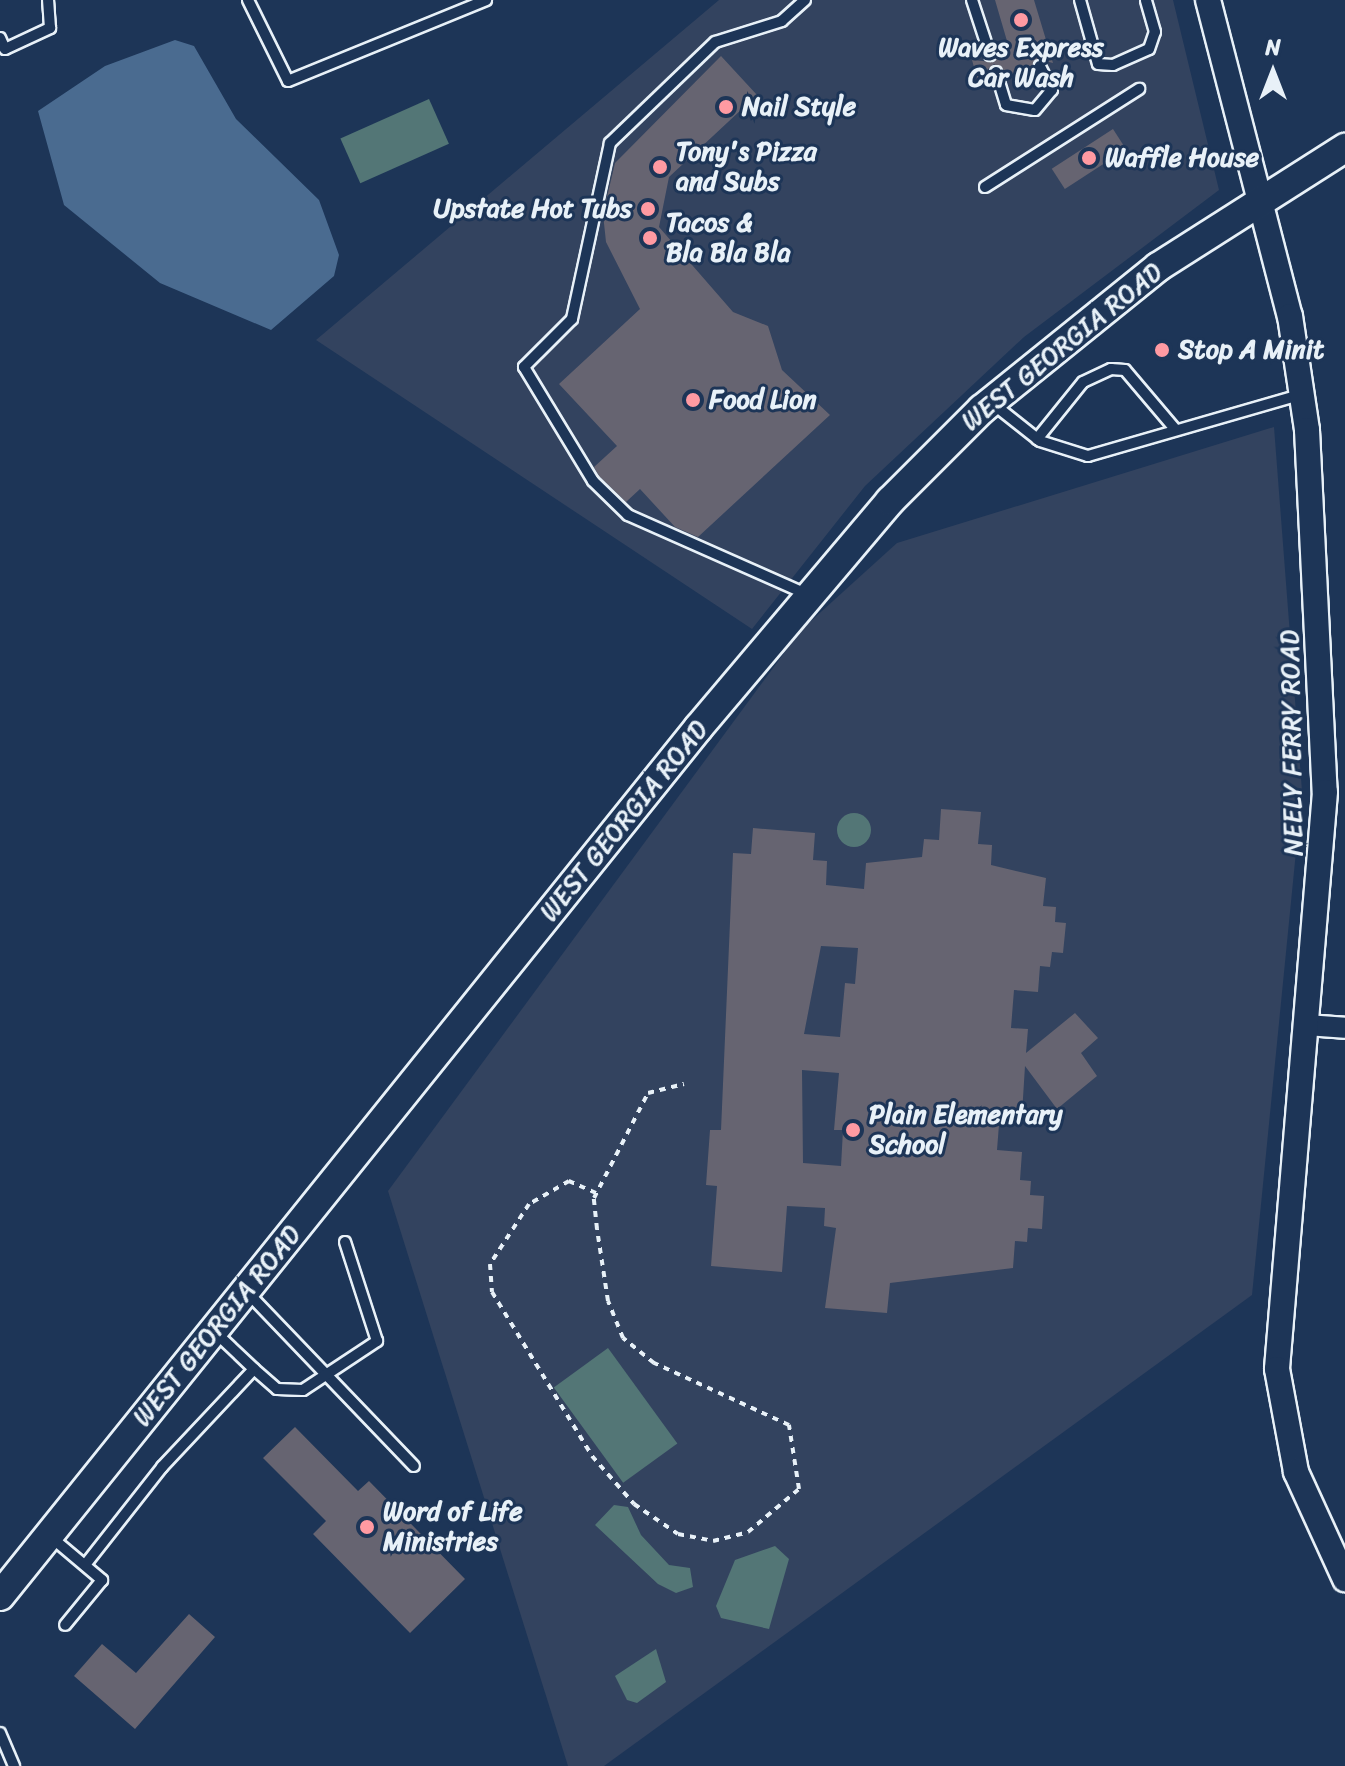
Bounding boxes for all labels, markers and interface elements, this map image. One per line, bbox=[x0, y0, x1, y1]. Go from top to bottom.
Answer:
marker: Waves Express Car Wash bbox=[1012, 11, 1030, 29]
text: N bbox=[1265, 28, 1281, 67]
place label: Waves Express Car Wash bbox=[938, 32, 1104, 94]
north arrow bbox=[1233, 32, 1313, 112]
place label: Nail Style bbox=[742, 91, 856, 123]
marker: Nail Style bbox=[717, 98, 735, 116]
place label: Tony's Pizza and Subs bbox=[676, 136, 817, 198]
place label: Waffle House bbox=[1105, 142, 1259, 174]
marker: Waffle House bbox=[1080, 149, 1098, 167]
marker: Tony's Pizza and Subs bbox=[651, 158, 669, 176]
place label: Upstate Hot Tubs bbox=[432, 193, 632, 225]
marker: Upstate Hot Tubs bbox=[639, 200, 657, 218]
place label: Tacos & Bla Bla Bla bbox=[666, 207, 790, 268]
marker: Tacos & Bla Bla Bla bbox=[641, 229, 659, 247]
street label: WEST GEORGIA ROAD bbox=[956, 257, 1168, 437]
place label: Stop A Minit bbox=[1178, 334, 1324, 366]
marker: Stop A Minit bbox=[1153, 341, 1171, 359]
place label: Food Lion bbox=[709, 384, 816, 416]
marker: Food Lion bbox=[684, 391, 702, 409]
street label: NEELY FERRY ROAD bbox=[1274, 630, 1310, 856]
street label: WEST GEORGIA ROAD bbox=[534, 715, 714, 927]
place label: Plain Elementary School bbox=[869, 1099, 1064, 1160]
marker: Plain Elementary School bbox=[844, 1121, 862, 1139]
street label: WEST GEORGIA ROAD bbox=[127, 1220, 307, 1432]
place label: Word of Life Ministries bbox=[383, 1496, 523, 1558]
marker: Word of Life Ministries bbox=[358, 1518, 376, 1536]

